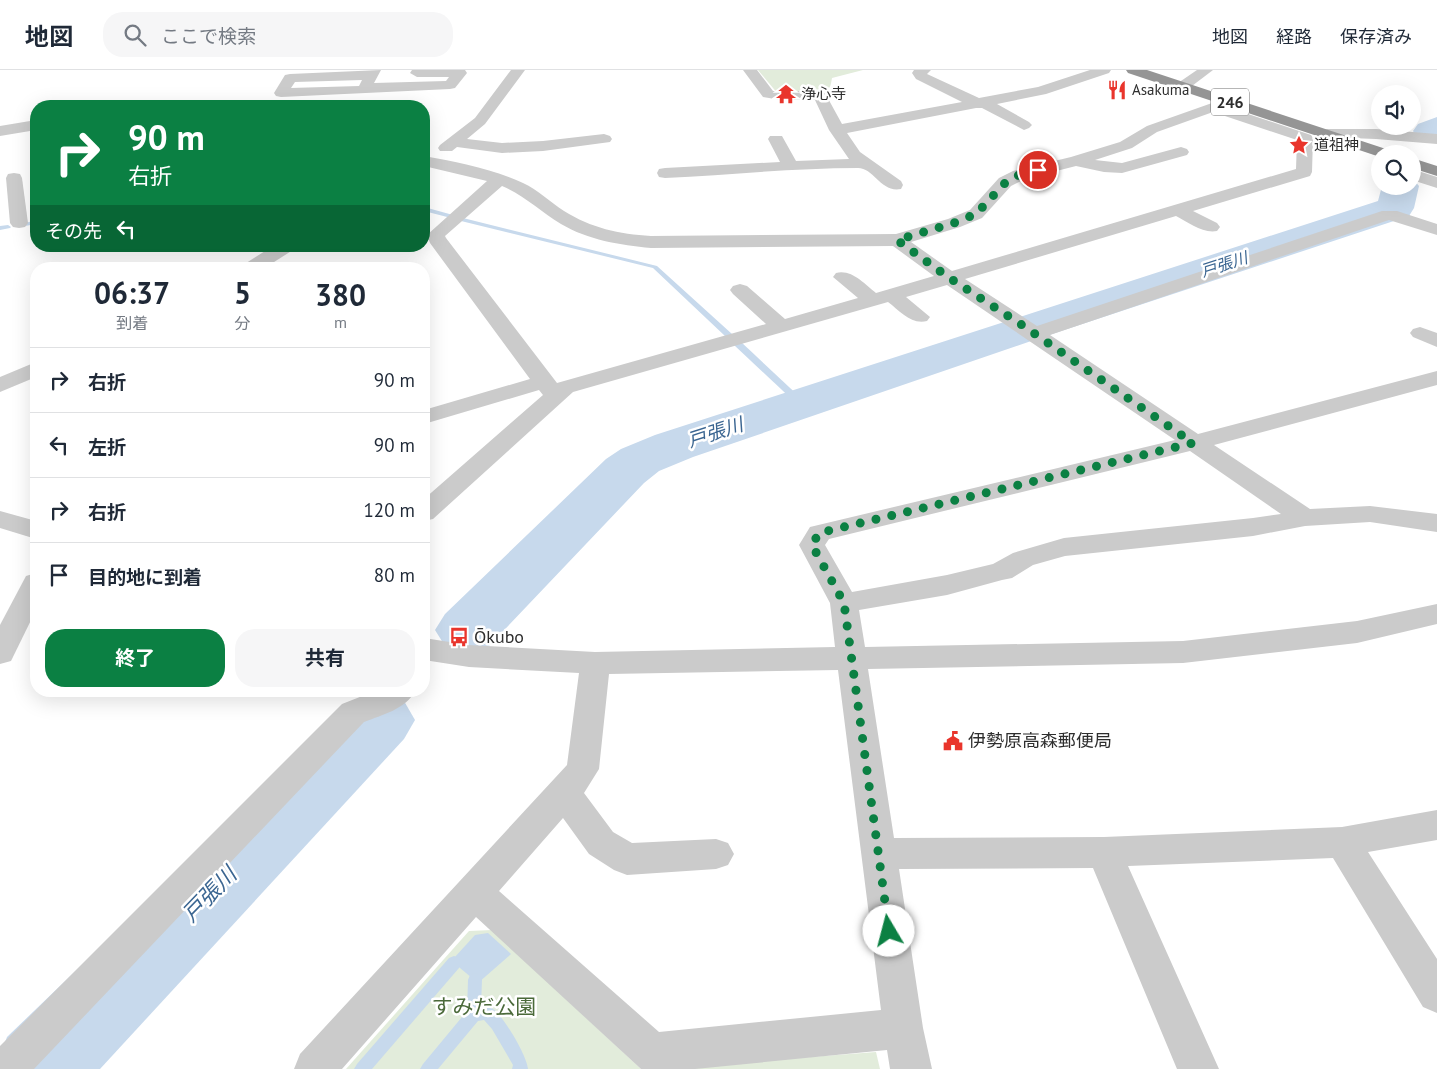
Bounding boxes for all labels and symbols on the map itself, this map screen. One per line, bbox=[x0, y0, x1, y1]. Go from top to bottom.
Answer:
restaurant icon: Asakuma bbox=[1106, 79, 1128, 101]
place label: Asakuma bbox=[1132, 80, 1189, 99]
temple icon: 浄心寺 bbox=[775, 83, 797, 105]
place label: 浄心寺 bbox=[801, 84, 846, 103]
road number: 246 bbox=[1211, 88, 1249, 116]
place icon: 道祖神 bbox=[1288, 134, 1310, 156]
place label: 道祖神 bbox=[1314, 135, 1359, 154]
pin bbox=[1017, 149, 1059, 191]
water label: 戸張川 bbox=[1198, 246, 1252, 281]
water label: 戸張川 bbox=[684, 411, 748, 452]
place label: Ōkubo bbox=[474, 625, 524, 648]
bus stop icon: Ōkubo bbox=[448, 626, 470, 648]
place label: 伊勢原高森郵便局 bbox=[968, 729, 1112, 752]
public building icon: 伊勢原高森郵便局 bbox=[942, 730, 964, 752]
water label: 戸張川 bbox=[176, 859, 243, 927]
position arrow bbox=[862, 904, 914, 956]
park label: すみだ公園 bbox=[432, 993, 537, 1020]

